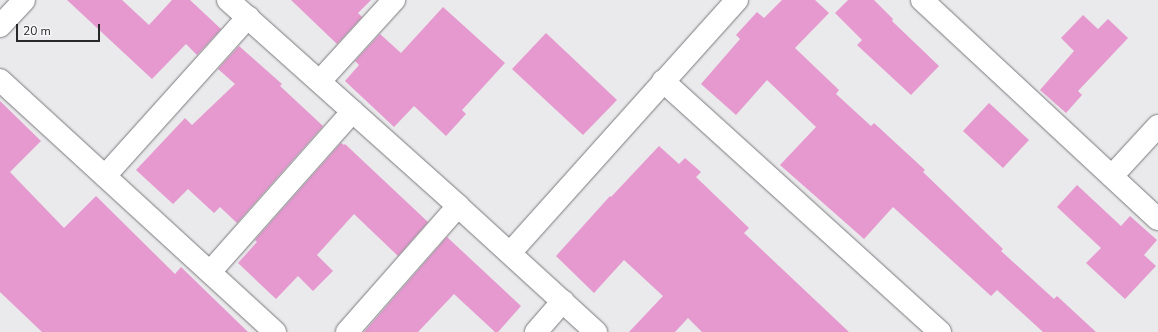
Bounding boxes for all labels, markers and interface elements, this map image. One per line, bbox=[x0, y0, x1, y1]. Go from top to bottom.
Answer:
scale bar bbox=[18, 16, 102, 42]
text: 20 m bbox=[23, 23, 51, 39]

